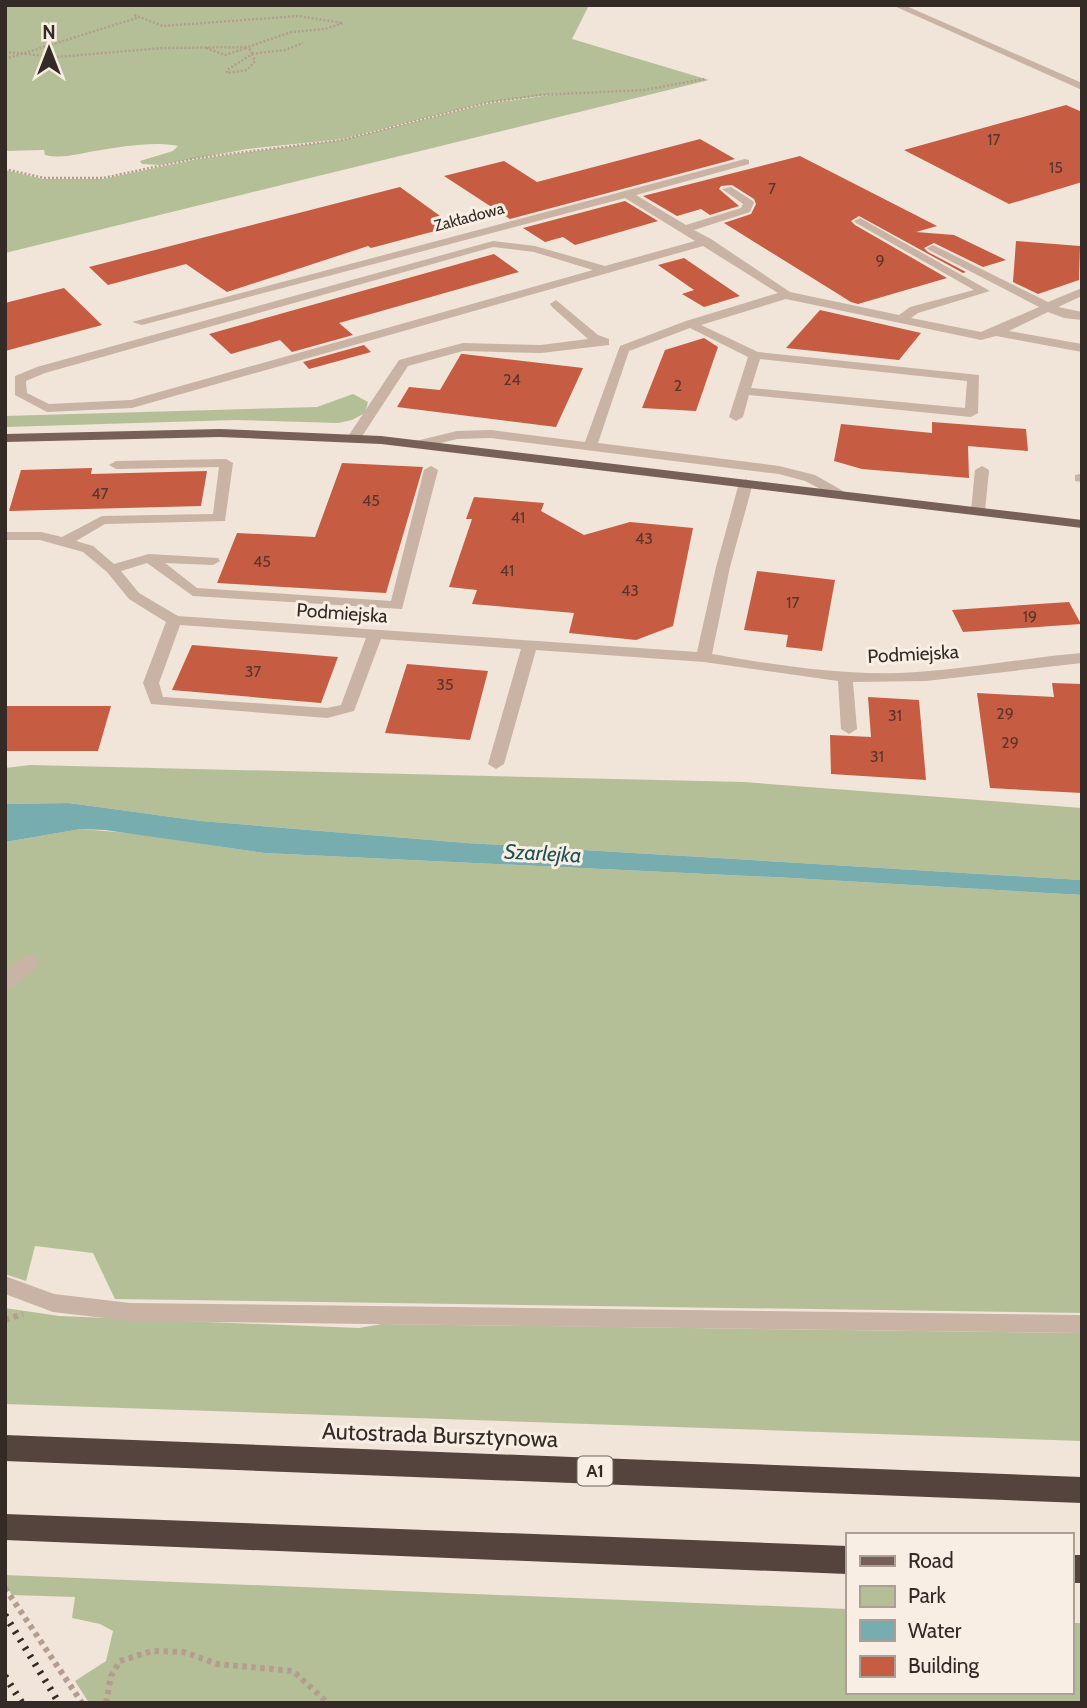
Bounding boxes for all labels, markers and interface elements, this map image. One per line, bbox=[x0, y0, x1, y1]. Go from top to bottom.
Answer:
north arrow bbox=[14, 14, 84, 84]
text: N bbox=[42, 21, 56, 44]
house number: 17 bbox=[987, 130, 1001, 149]
house number: 15 bbox=[1049, 158, 1063, 177]
house number: 7 bbox=[768, 179, 776, 198]
street label: Zakładowa bbox=[432, 198, 506, 235]
house number: 9 bbox=[875, 251, 885, 270]
house number: 24 bbox=[503, 370, 521, 389]
house number: 2 bbox=[674, 376, 682, 395]
house number: 47 bbox=[91, 484, 109, 503]
house number: 45 bbox=[362, 491, 380, 510]
house number: 41 bbox=[511, 508, 525, 527]
house number: 43 bbox=[635, 529, 653, 548]
house number: 45 bbox=[253, 552, 271, 571]
house number: 41 bbox=[500, 561, 514, 580]
house number: 43 bbox=[621, 581, 639, 600]
house number: 17 bbox=[786, 593, 800, 612]
street label: Podmiejska bbox=[296, 598, 388, 628]
house number: 19 bbox=[1023, 607, 1037, 626]
street label: Podmiejska bbox=[867, 640, 959, 668]
house number: 37 bbox=[245, 662, 261, 681]
house number: 35 bbox=[436, 675, 454, 694]
house number: 29 bbox=[996, 704, 1014, 723]
house number: 31 bbox=[888, 706, 902, 725]
house number: 29 bbox=[1001, 733, 1019, 752]
house number: 31 bbox=[870, 747, 884, 766]
water label: Szarlejka bbox=[504, 838, 582, 869]
street label: Autostrada Bursztynowa bbox=[321, 1417, 559, 1453]
road number: A1 bbox=[578, 1456, 612, 1486]
legend bbox=[846, 1533, 1073, 1694]
text: Road bbox=[908, 1548, 954, 1573]
text: Park bbox=[908, 1583, 946, 1608]
text: Water bbox=[908, 1618, 962, 1643]
text: Building bbox=[908, 1653, 980, 1678]

